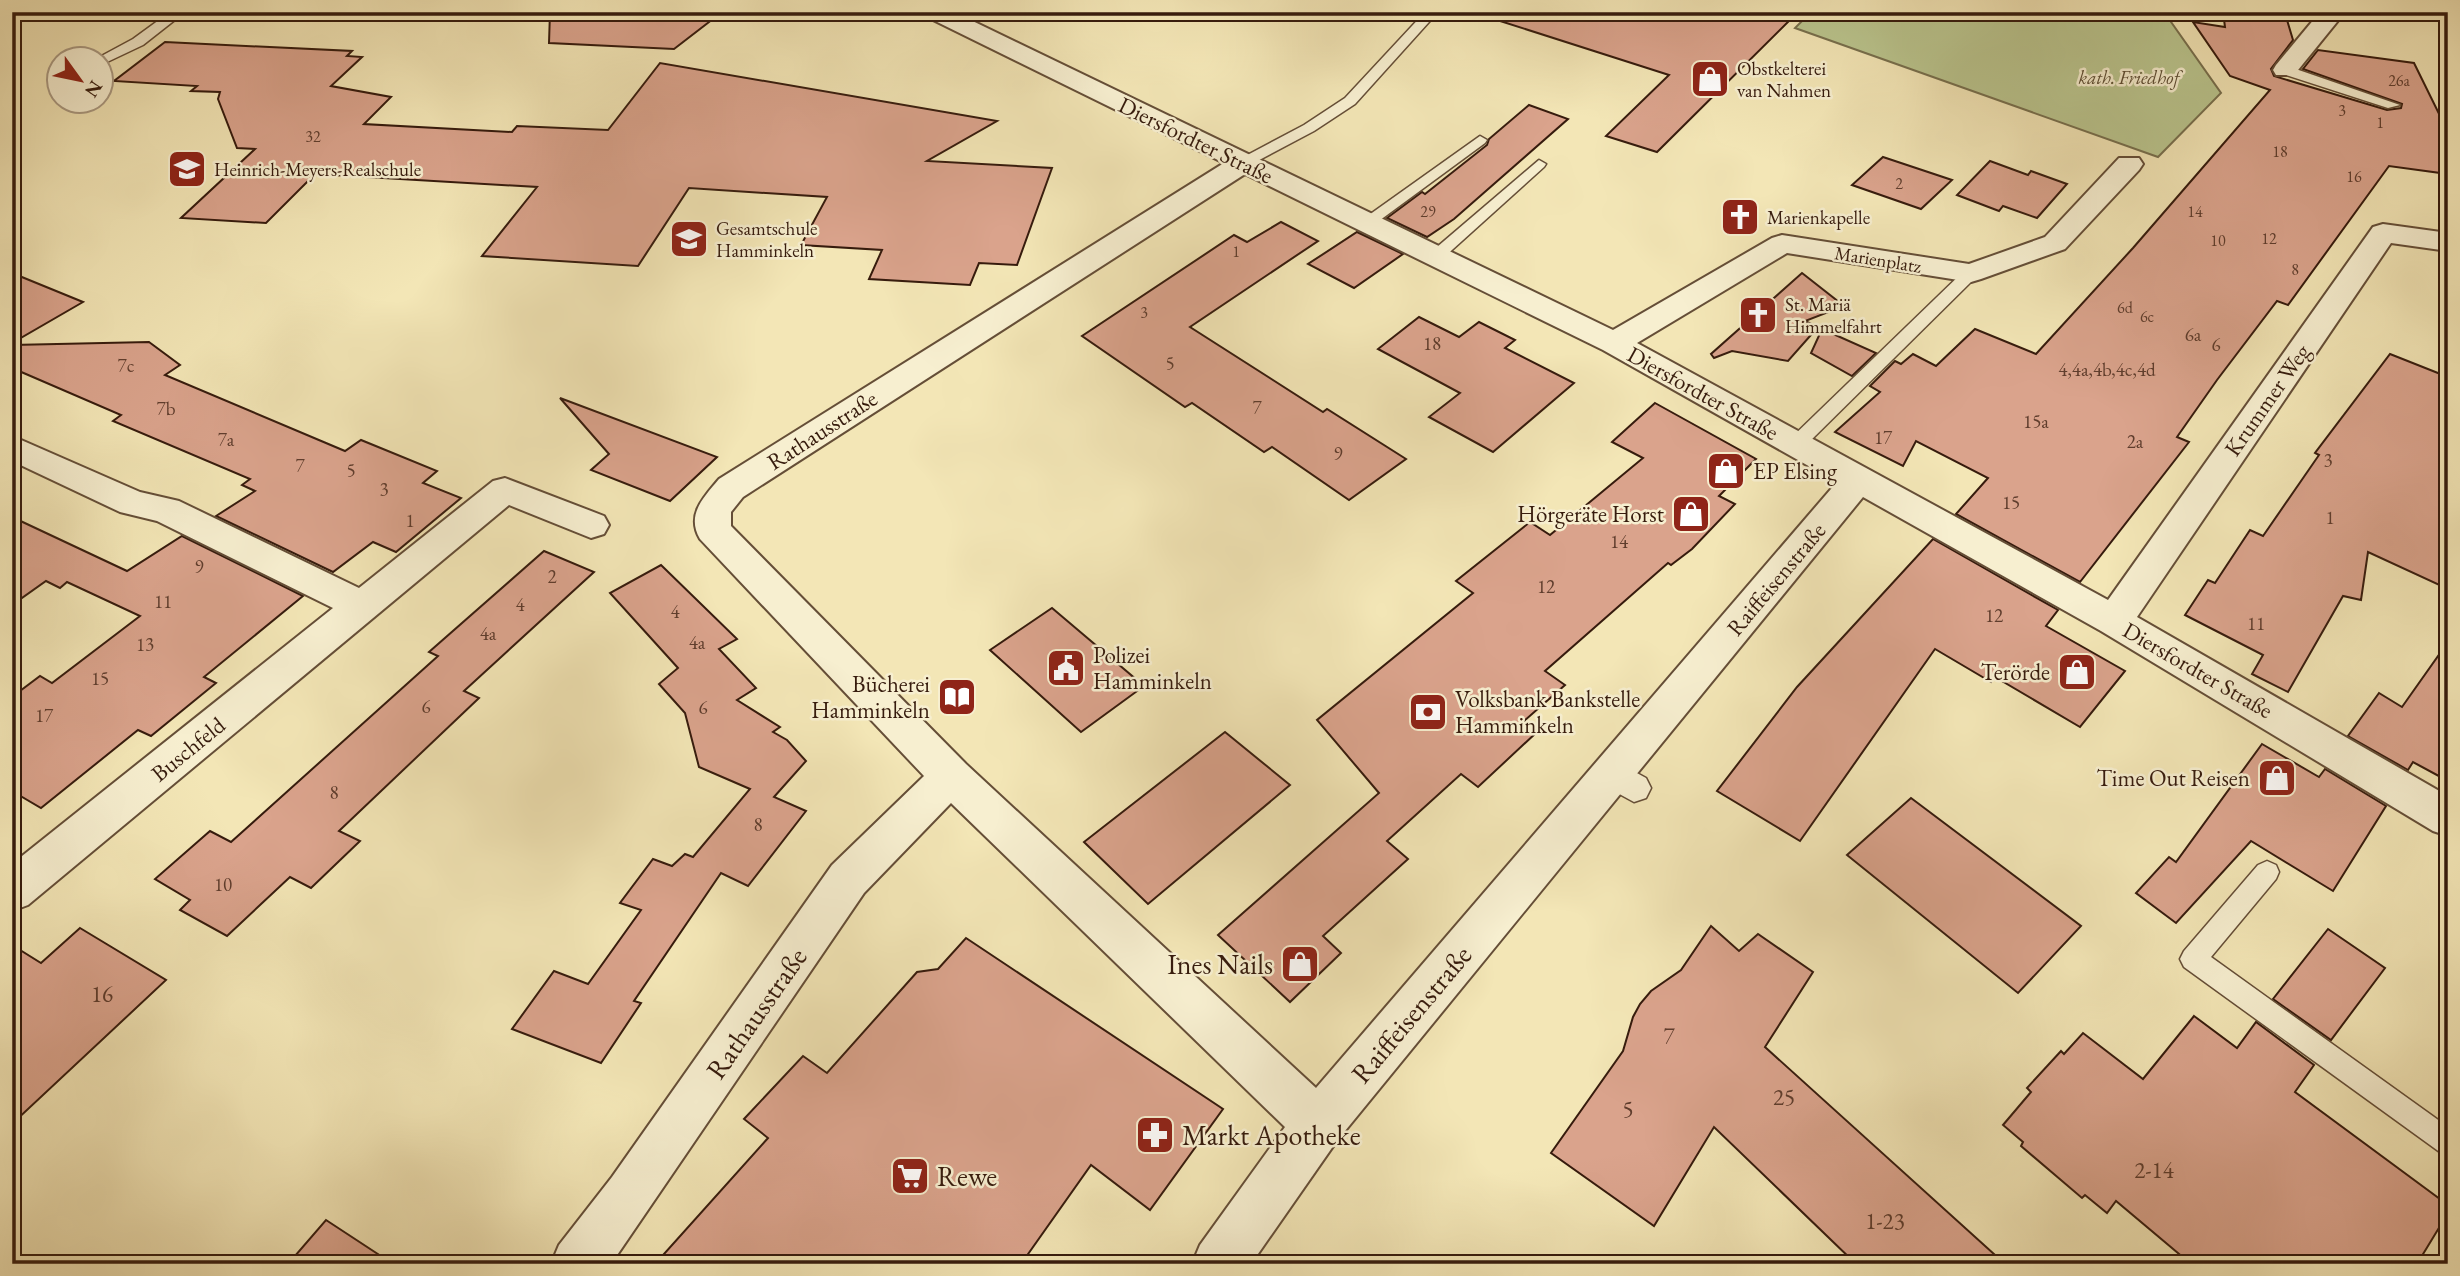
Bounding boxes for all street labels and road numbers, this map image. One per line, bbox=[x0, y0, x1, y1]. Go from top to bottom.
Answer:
street label: Diersfordter Straße bbox=[1114, 90, 1278, 190]
street label: Marienplatz bbox=[1833, 240, 1924, 279]
street label: Krummer Weg bbox=[2217, 337, 2317, 462]
street label: Diersfordter Straße bbox=[1622, 339, 1784, 447]
street label: Rathausstraße bbox=[761, 383, 883, 477]
street label: Raiffeisenstraße bbox=[1720, 516, 1832, 642]
street label: Diersfordter Straße bbox=[2118, 615, 2278, 725]
street label: Buschfeld bbox=[145, 710, 232, 788]
street label: Raiffeisenstraße bbox=[1343, 938, 1479, 1090]
street label: Rathausstraße bbox=[697, 940, 815, 1086]

